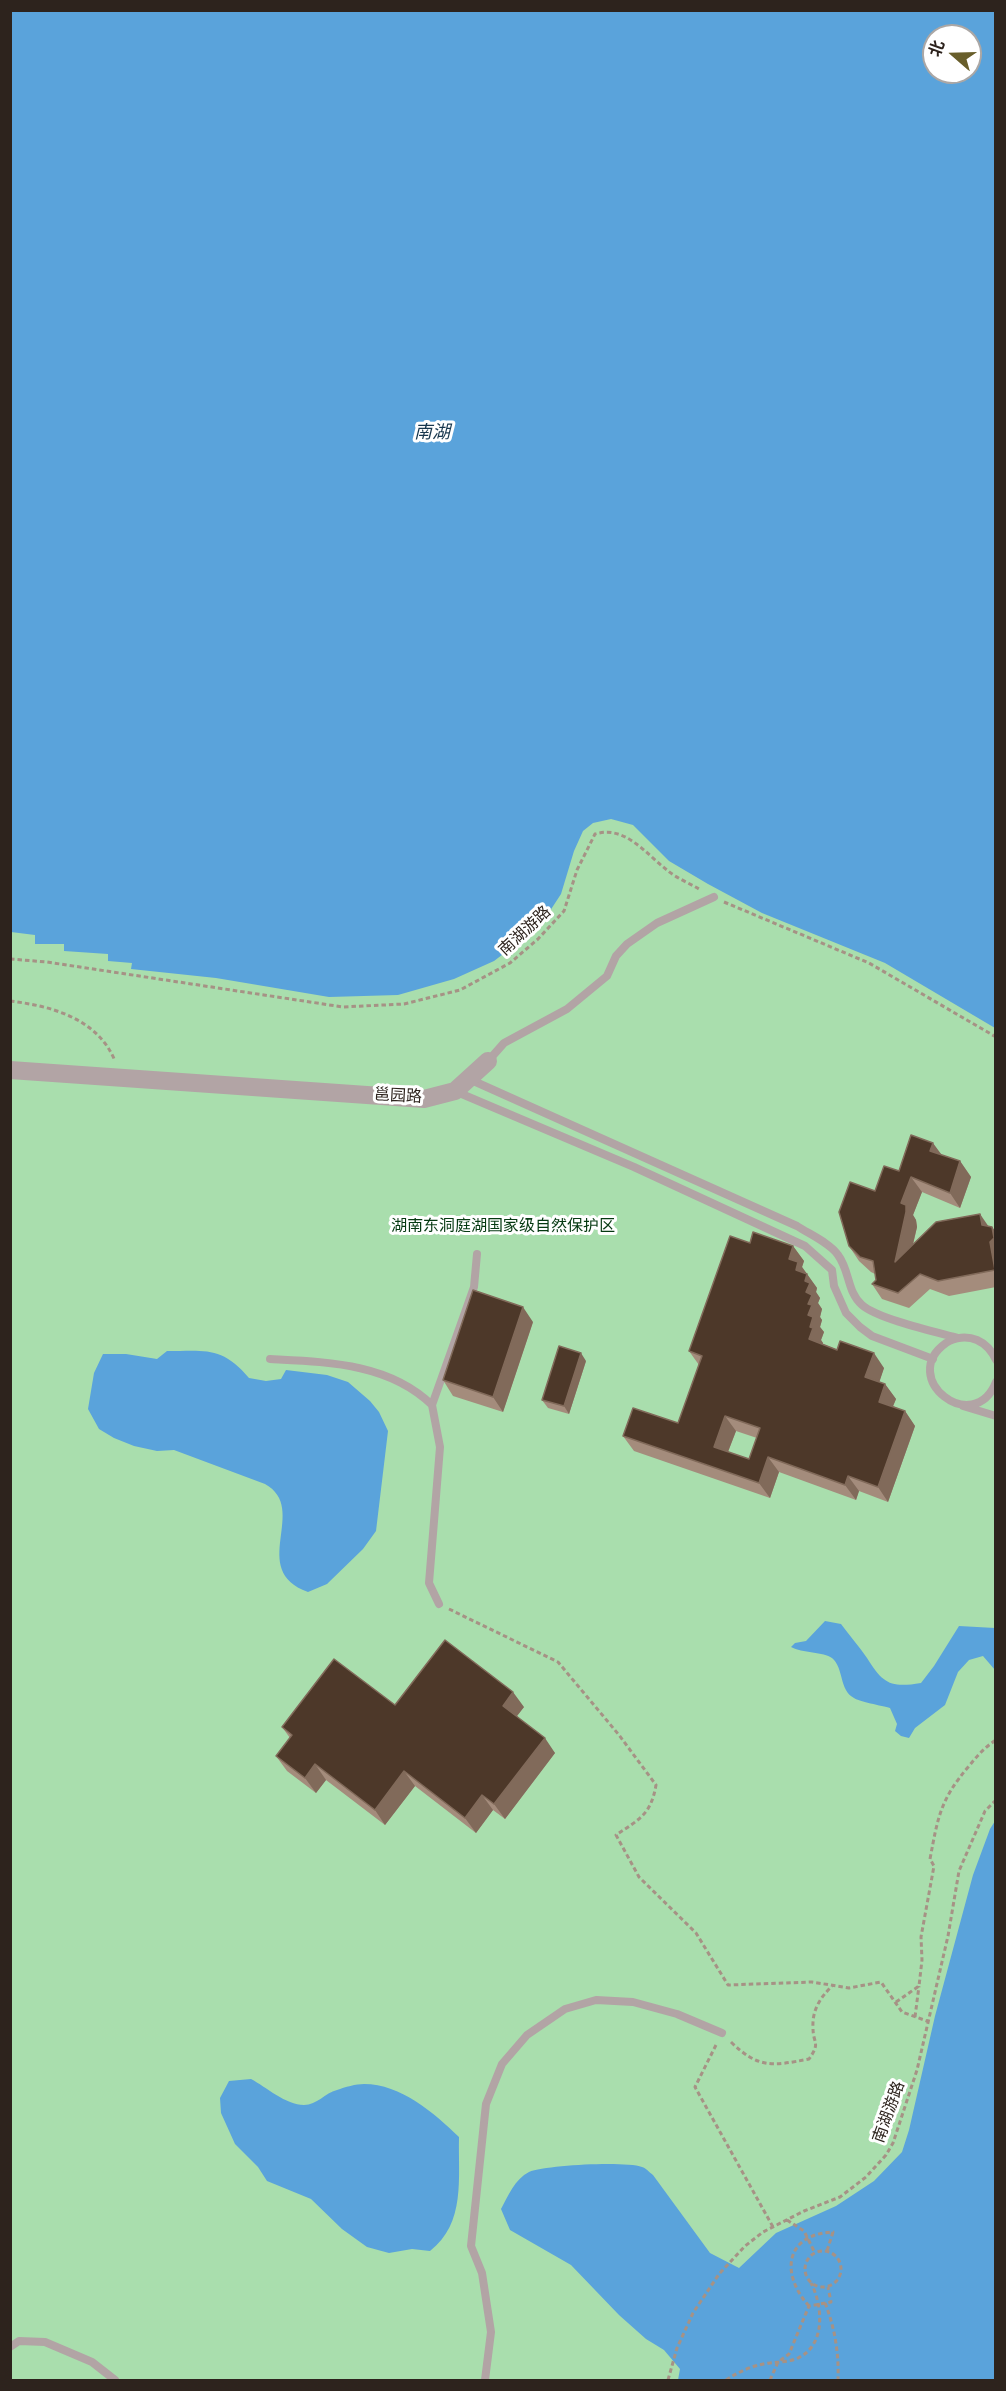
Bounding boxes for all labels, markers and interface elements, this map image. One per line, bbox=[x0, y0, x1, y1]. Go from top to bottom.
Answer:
north arrow bbox=[922, 24, 982, 84]
text: 北 bbox=[925, 38, 948, 59]
water label: 南湖 bbox=[414, 422, 450, 444]
street label: 南湖游路 bbox=[495, 902, 555, 960]
street label: 邕园路 bbox=[374, 1085, 422, 1107]
park label: 湖南东洞庭湖国家级自然保护区 bbox=[391, 1216, 615, 1236]
street label: 南湖游路 bbox=[869, 2079, 909, 2145]

